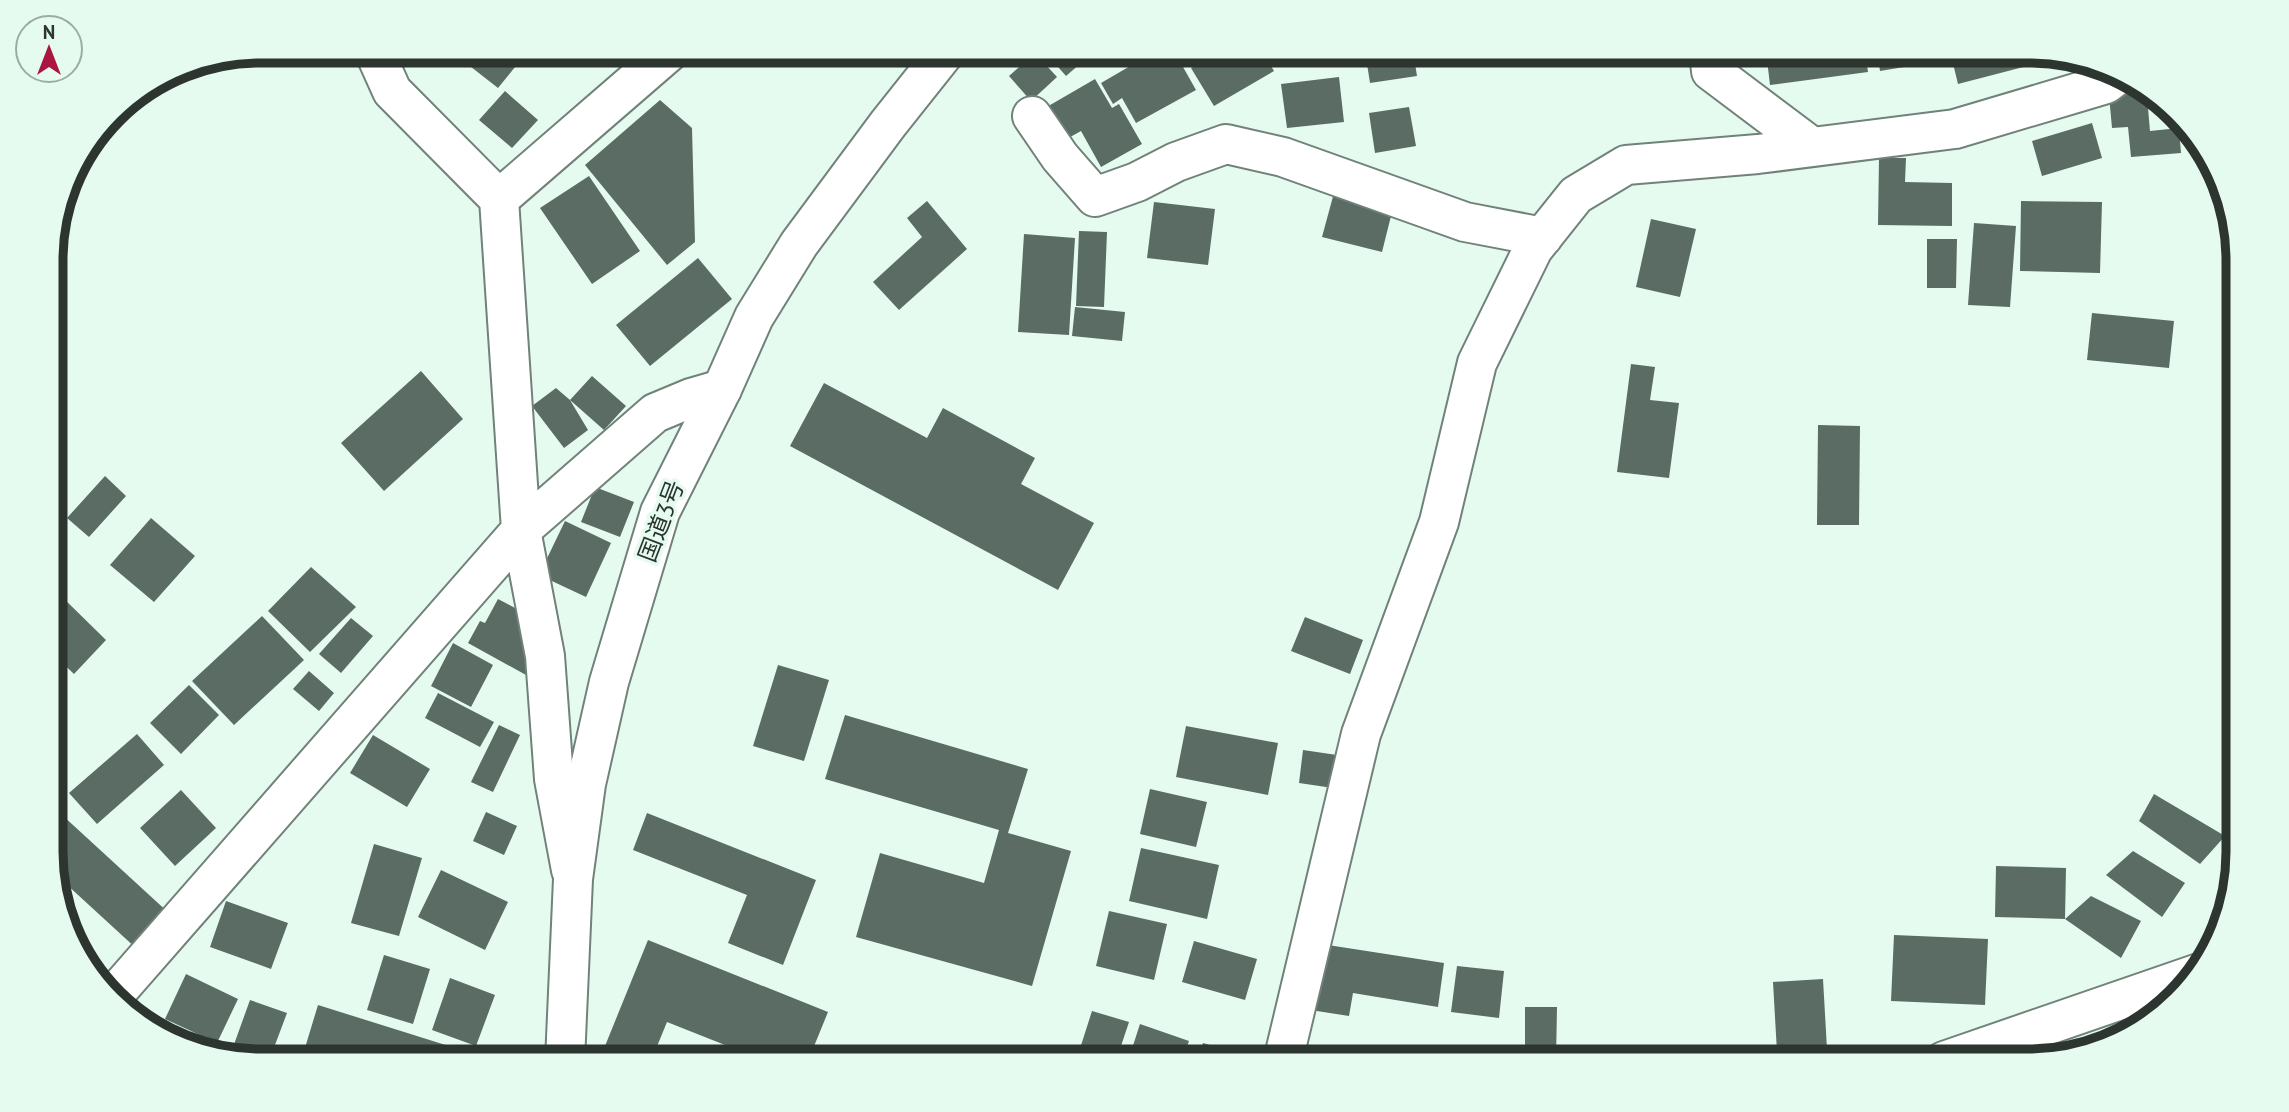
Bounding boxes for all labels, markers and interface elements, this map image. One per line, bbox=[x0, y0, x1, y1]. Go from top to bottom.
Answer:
north arrow bbox=[14, 14, 84, 84]
text: N bbox=[43, 20, 55, 44]
street label: 国道3号 bbox=[631, 476, 691, 566]

